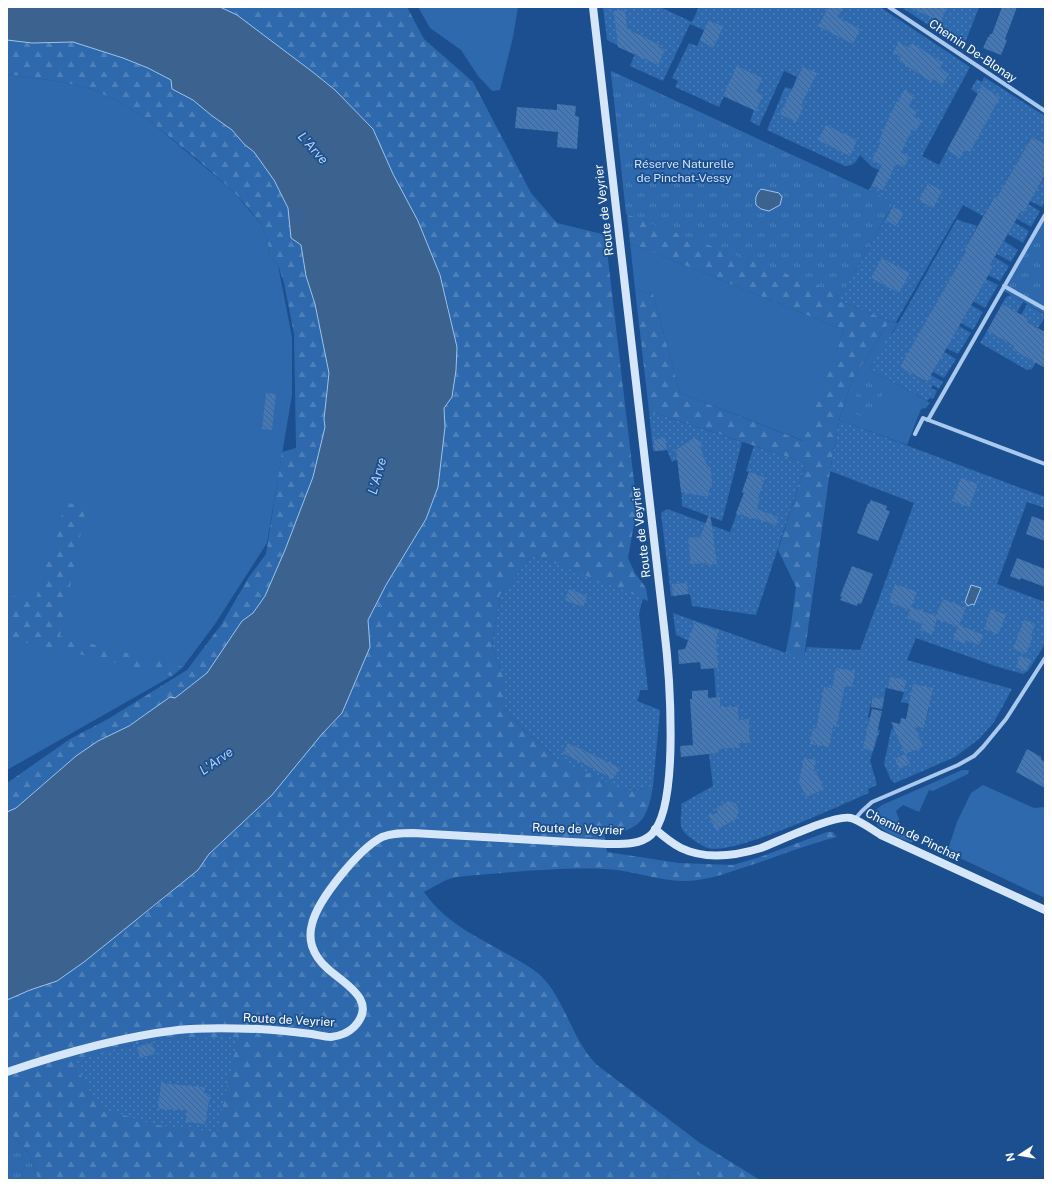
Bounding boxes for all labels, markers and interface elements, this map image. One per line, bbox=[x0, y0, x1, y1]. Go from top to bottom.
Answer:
street label: Chemin De-Blonay bbox=[926, 16, 1020, 86]
water label: L'Arve bbox=[295, 129, 331, 167]
park label: Réserve Naturelle de Pinchat-Vessy bbox=[634, 157, 734, 185]
street label: Route de Veyrier bbox=[591, 163, 617, 256]
water label: L'Arve bbox=[365, 456, 389, 496]
street label: Route de Veyrier bbox=[628, 485, 654, 578]
water label: L'Arve bbox=[196, 744, 236, 778]
street label: Chemin de Pinchat bbox=[863, 806, 963, 864]
street label: Route de Veyrier bbox=[532, 820, 625, 838]
street label: Route de Veyrier bbox=[243, 1011, 336, 1029]
north arrow bbox=[1000, 1135, 1040, 1175]
text: N bbox=[1003, 1152, 1017, 1163]

